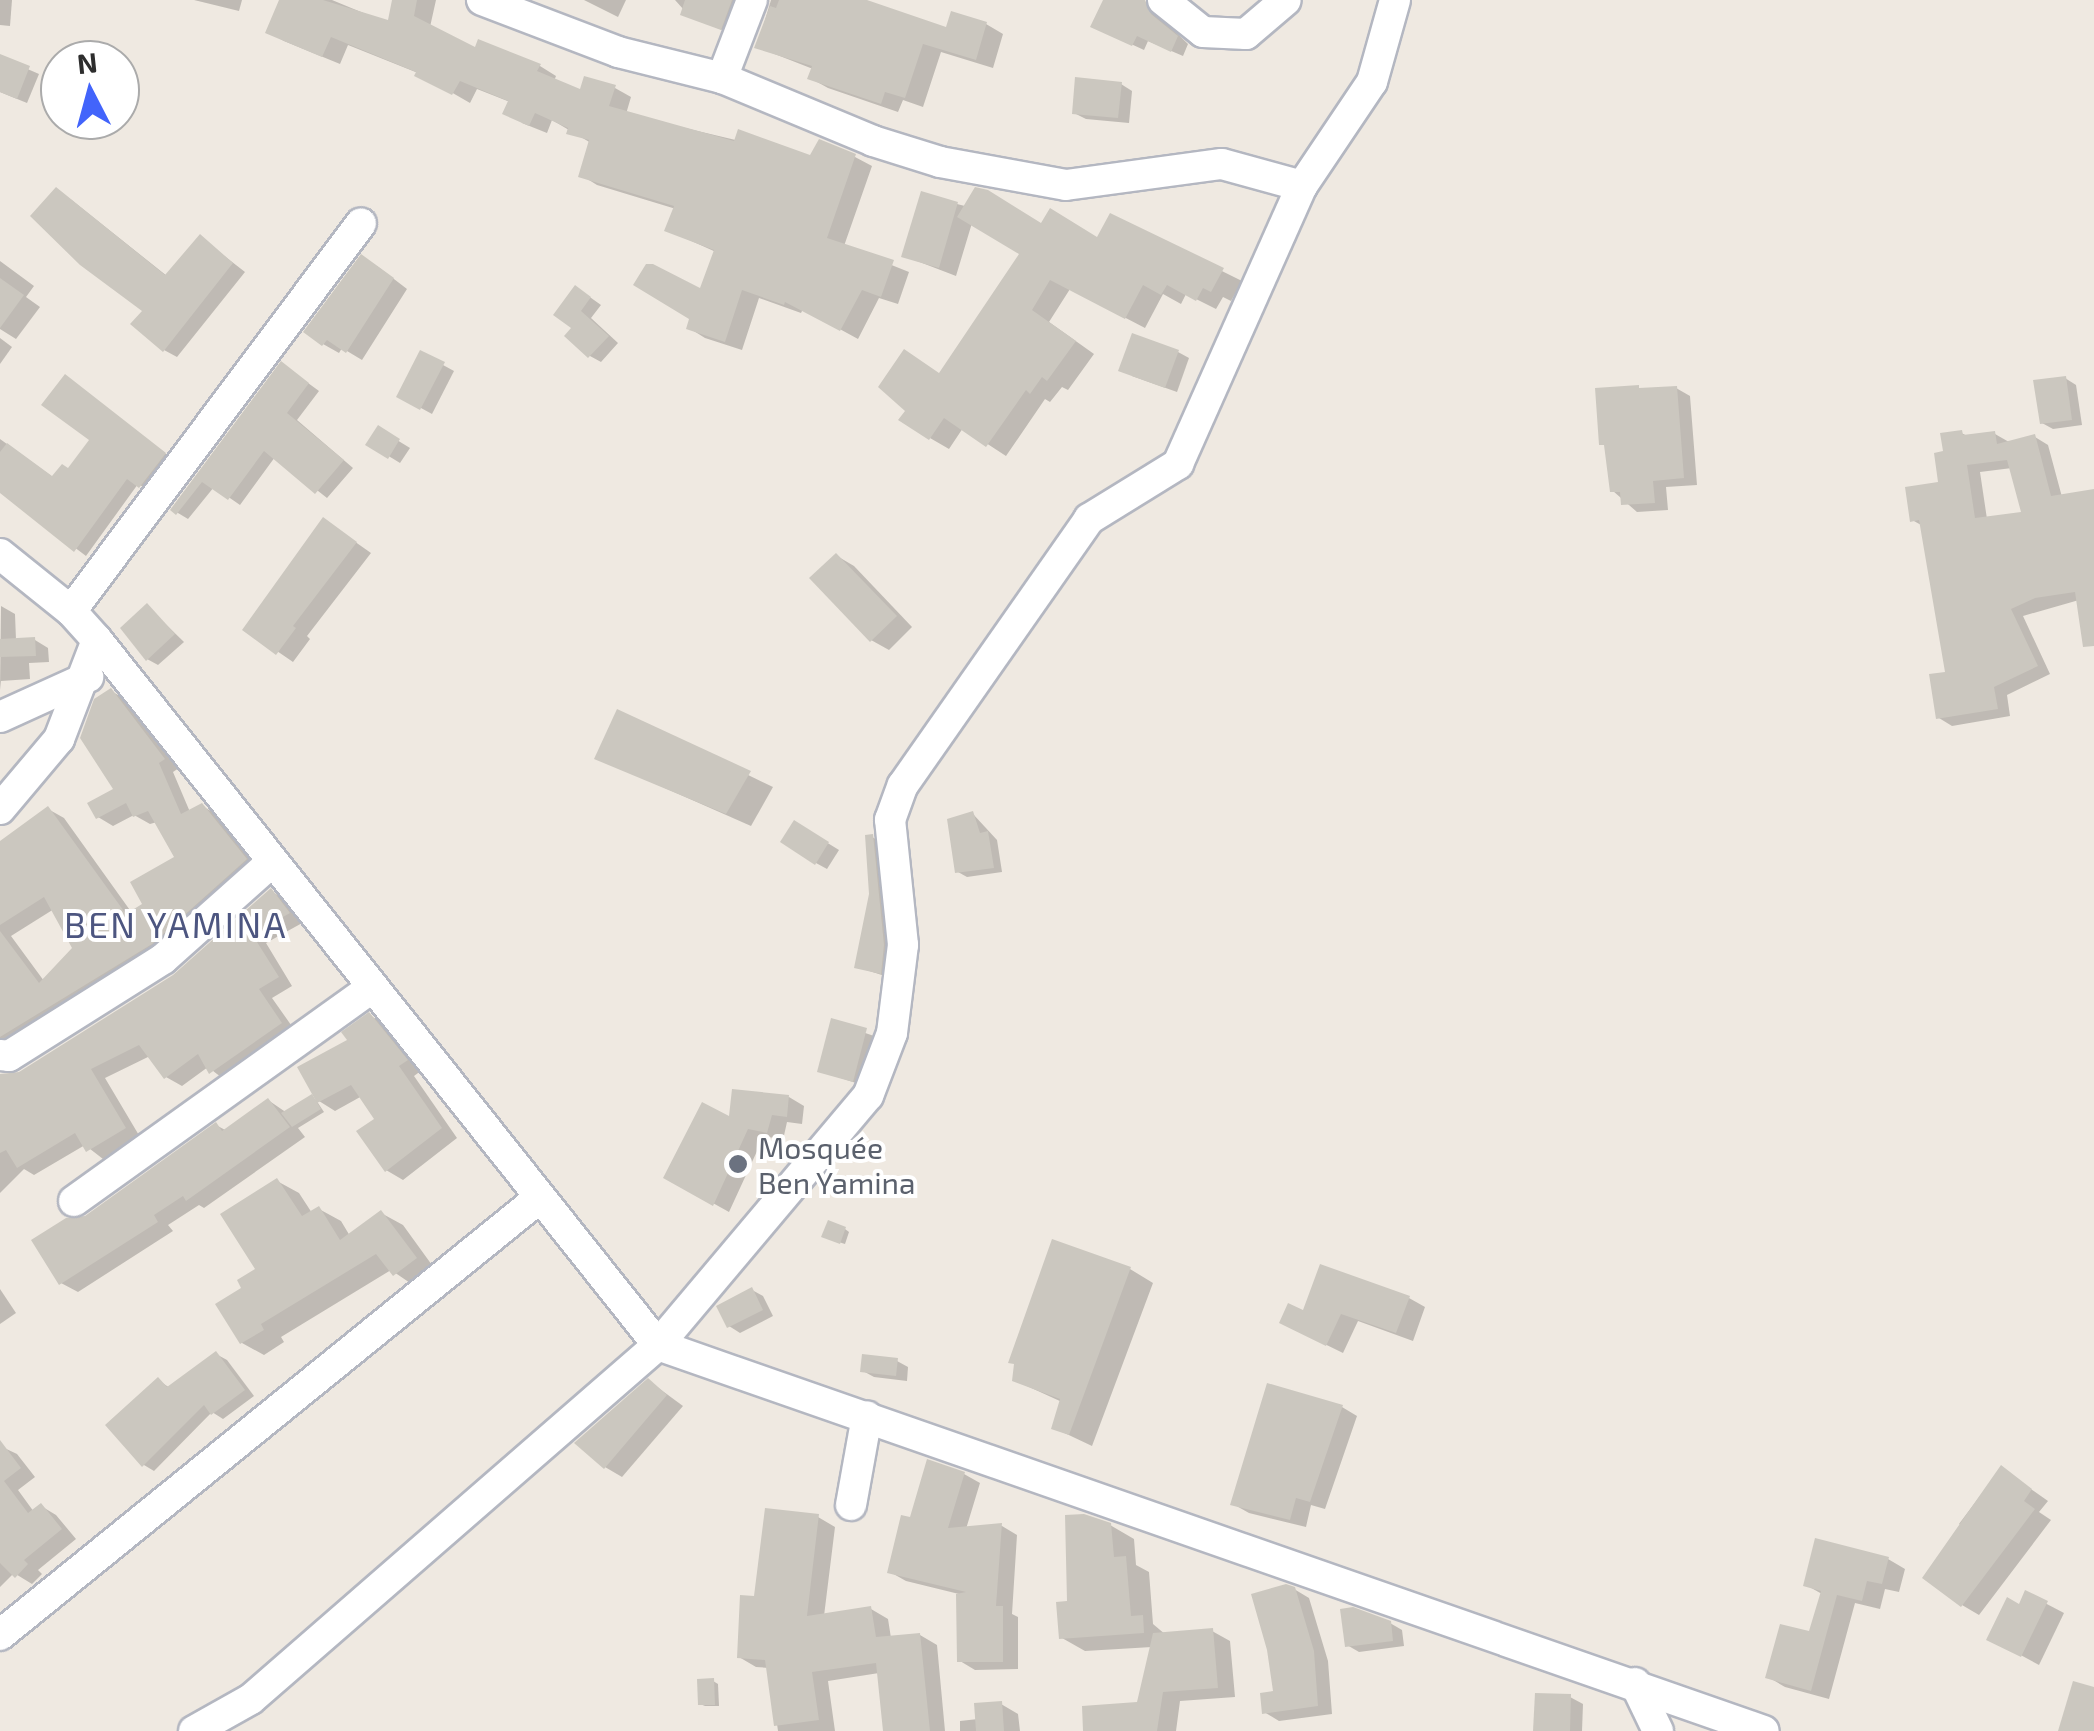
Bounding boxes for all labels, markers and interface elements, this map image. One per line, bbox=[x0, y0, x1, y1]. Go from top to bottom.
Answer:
north arrow bbox=[40, 40, 140, 140]
text: N bbox=[75, 44, 99, 80]
district label: BEN YAMINA bbox=[64, 903, 288, 945]
place label: Mosquée Ben Yamina bbox=[758, 1129, 916, 1200]
marker: Mosquée Ben Yamina bbox=[727, 1153, 749, 1175]

